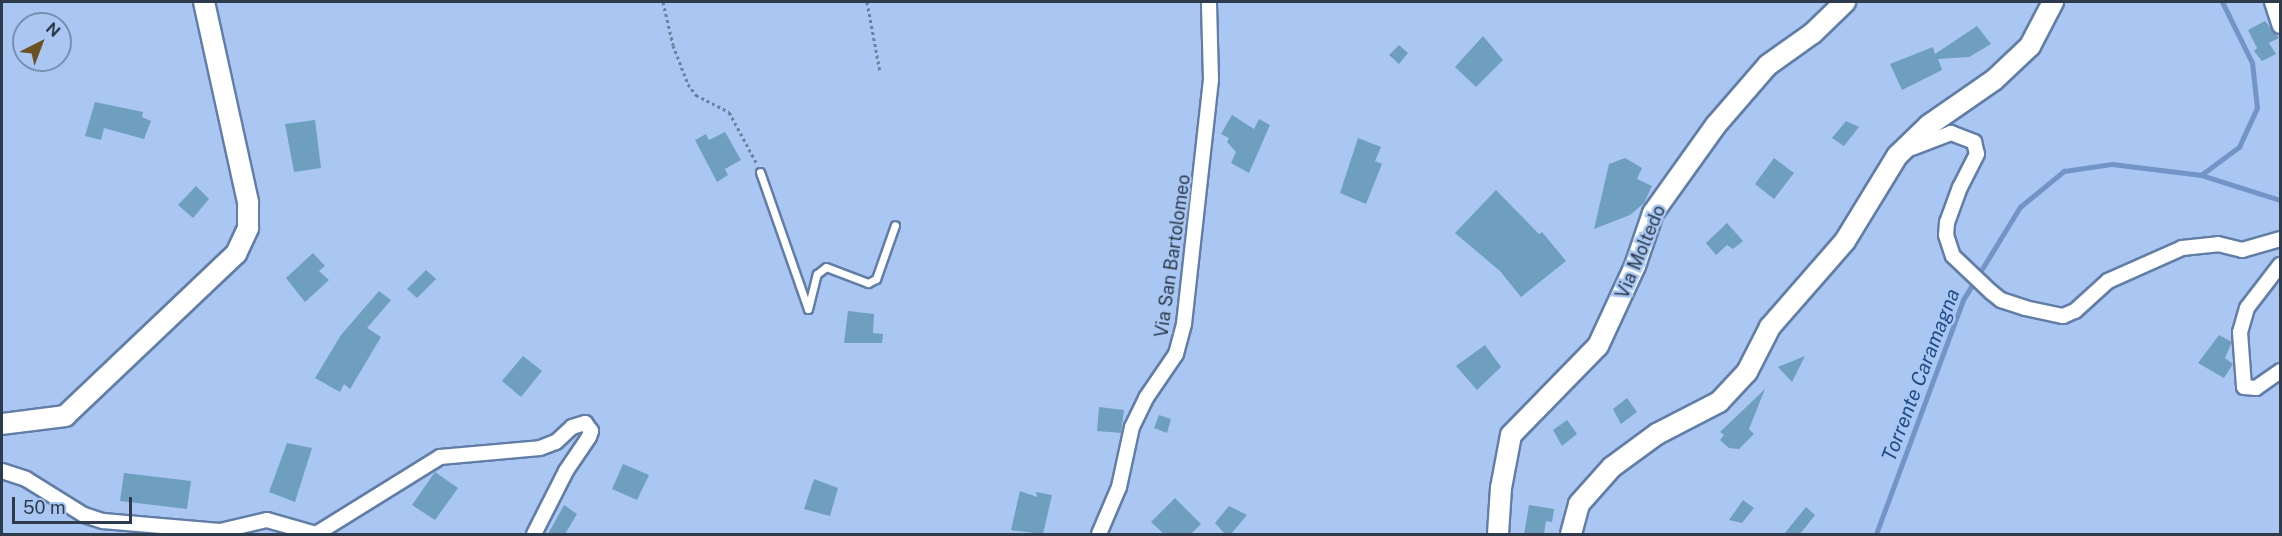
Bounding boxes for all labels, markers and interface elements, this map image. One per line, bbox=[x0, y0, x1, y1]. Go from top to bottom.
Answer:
north arrow bbox=[12, 12, 72, 72]
text: N bbox=[42, 18, 64, 41]
street label: Via San Bartolomeo bbox=[1151, 173, 1195, 339]
street label: Via Moltedo bbox=[1612, 202, 1670, 302]
water label: Torrente Caramagna bbox=[1877, 285, 1965, 465]
scale bar bbox=[15, 485, 135, 523]
text: 50 m bbox=[23, 497, 66, 518]

